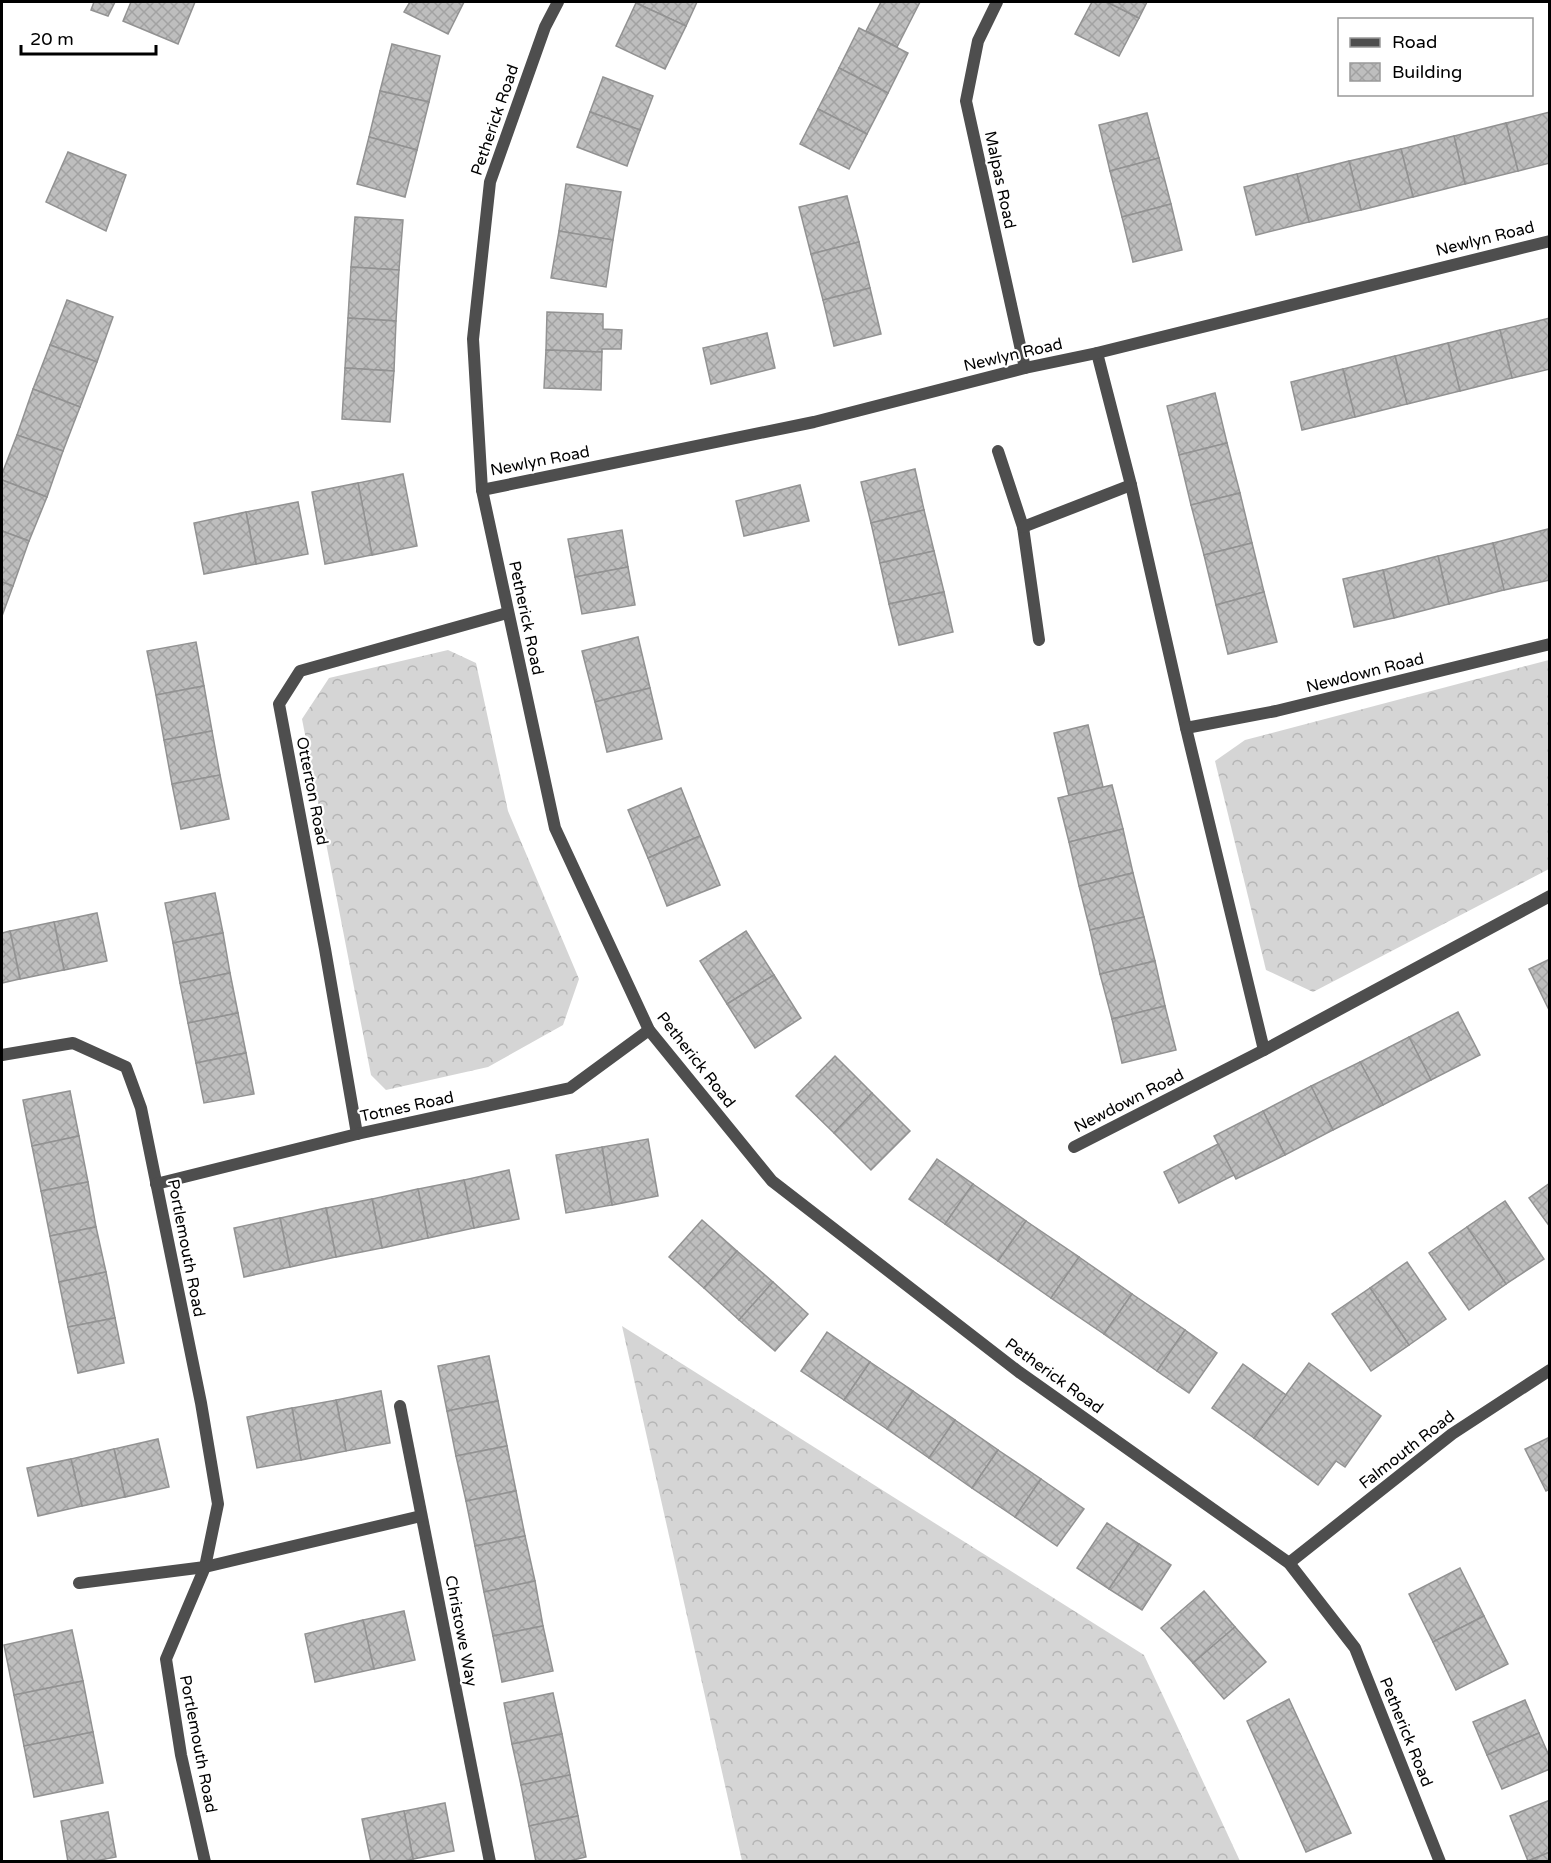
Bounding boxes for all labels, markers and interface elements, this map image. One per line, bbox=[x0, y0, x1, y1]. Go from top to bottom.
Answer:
scale bar bbox=[21, 18, 156, 56]
legend bbox=[1338, 18, 1533, 96]
text: 20 m bbox=[30, 28, 74, 50]
text: Road bbox=[1392, 31, 1437, 53]
text: Building bbox=[1392, 61, 1462, 83]
street label: Petherick Road bbox=[467, 62, 523, 178]
street label: Malpas Road bbox=[980, 129, 1020, 231]
street label: Newlyn Road bbox=[1434, 217, 1536, 261]
street label: Newlyn Road bbox=[962, 334, 1064, 376]
street label: Newlyn Road bbox=[489, 442, 591, 480]
street label: Petherick Road bbox=[504, 559, 548, 677]
street label: Newdown Road bbox=[1304, 649, 1426, 697]
street label: Otterton Road bbox=[292, 735, 332, 847]
street label: Petherick Road bbox=[652, 1008, 740, 1112]
street label: Newdown Road bbox=[1071, 1065, 1187, 1137]
street label: Totnes Road bbox=[358, 1087, 456, 1127]
street label: Portlemouth Road bbox=[163, 1177, 209, 1319]
street label: Petherick Road bbox=[1001, 1334, 1107, 1418]
street label: Falmouth Road bbox=[1355, 1406, 1459, 1494]
street label: Christowe Way bbox=[440, 1574, 482, 1689]
street label: Portlemouth Road bbox=[175, 1673, 221, 1815]
street label: Petherick Road bbox=[1375, 1674, 1437, 1790]

